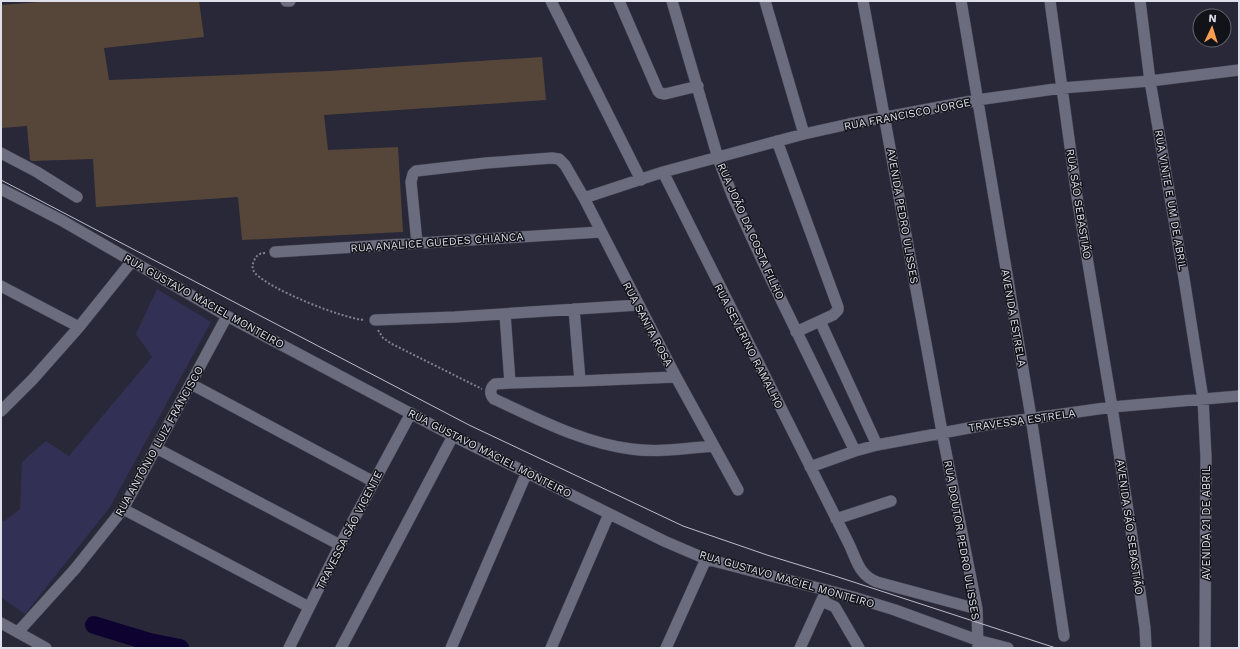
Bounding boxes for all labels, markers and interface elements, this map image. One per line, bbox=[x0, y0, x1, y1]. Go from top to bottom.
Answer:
north arrow bbox=[1192, 8, 1232, 48]
text: N bbox=[1208, 12, 1217, 25]
street label: RUA FRANCISCO JORGE bbox=[843, 96, 971, 133]
street label: RUA VINTE E UM DE ABRIL bbox=[1152, 129, 1189, 272]
street label: AVENIDA PEDRO ULISSES bbox=[884, 147, 921, 285]
street label: RUA SÃO SEBASTIÃO bbox=[1063, 148, 1094, 260]
street label: RUA JOÃO DA COSTA FILHO bbox=[714, 161, 787, 302]
street label: RUA ANALICE GUEDES CHIANCA bbox=[350, 230, 524, 255]
street label: RUA GUSTAVO MACIEL MONTEIRO bbox=[121, 252, 286, 351]
street label: AVENIDA ESTRELA bbox=[999, 268, 1028, 368]
street label: RUA SANTA ROSA bbox=[620, 280, 675, 369]
street label: RUA SEVERINO RAMALHO bbox=[711, 282, 786, 411]
street label: RUA ANTÔNIO LUIZ FRANCISCO bbox=[112, 364, 206, 518]
street label: RUA GUSTAVO MACIEL MONTEIRO bbox=[406, 406, 574, 500]
street label: TRAVESSA ESTRELA bbox=[968, 407, 1076, 434]
street label: RUA DOUTOR PEDRO ULISSES bbox=[941, 459, 982, 621]
street label: AVENIDA SÃO SEBASTIÃO bbox=[1114, 459, 1145, 596]
street label: AVENIDA 21 DE ABRIL bbox=[1200, 465, 1213, 580]
street label: TRAVESSA SÃO VICENTE bbox=[314, 469, 385, 592]
street label: RUA GUSTAVO MACIEL MONTEIRO bbox=[698, 548, 876, 611]

